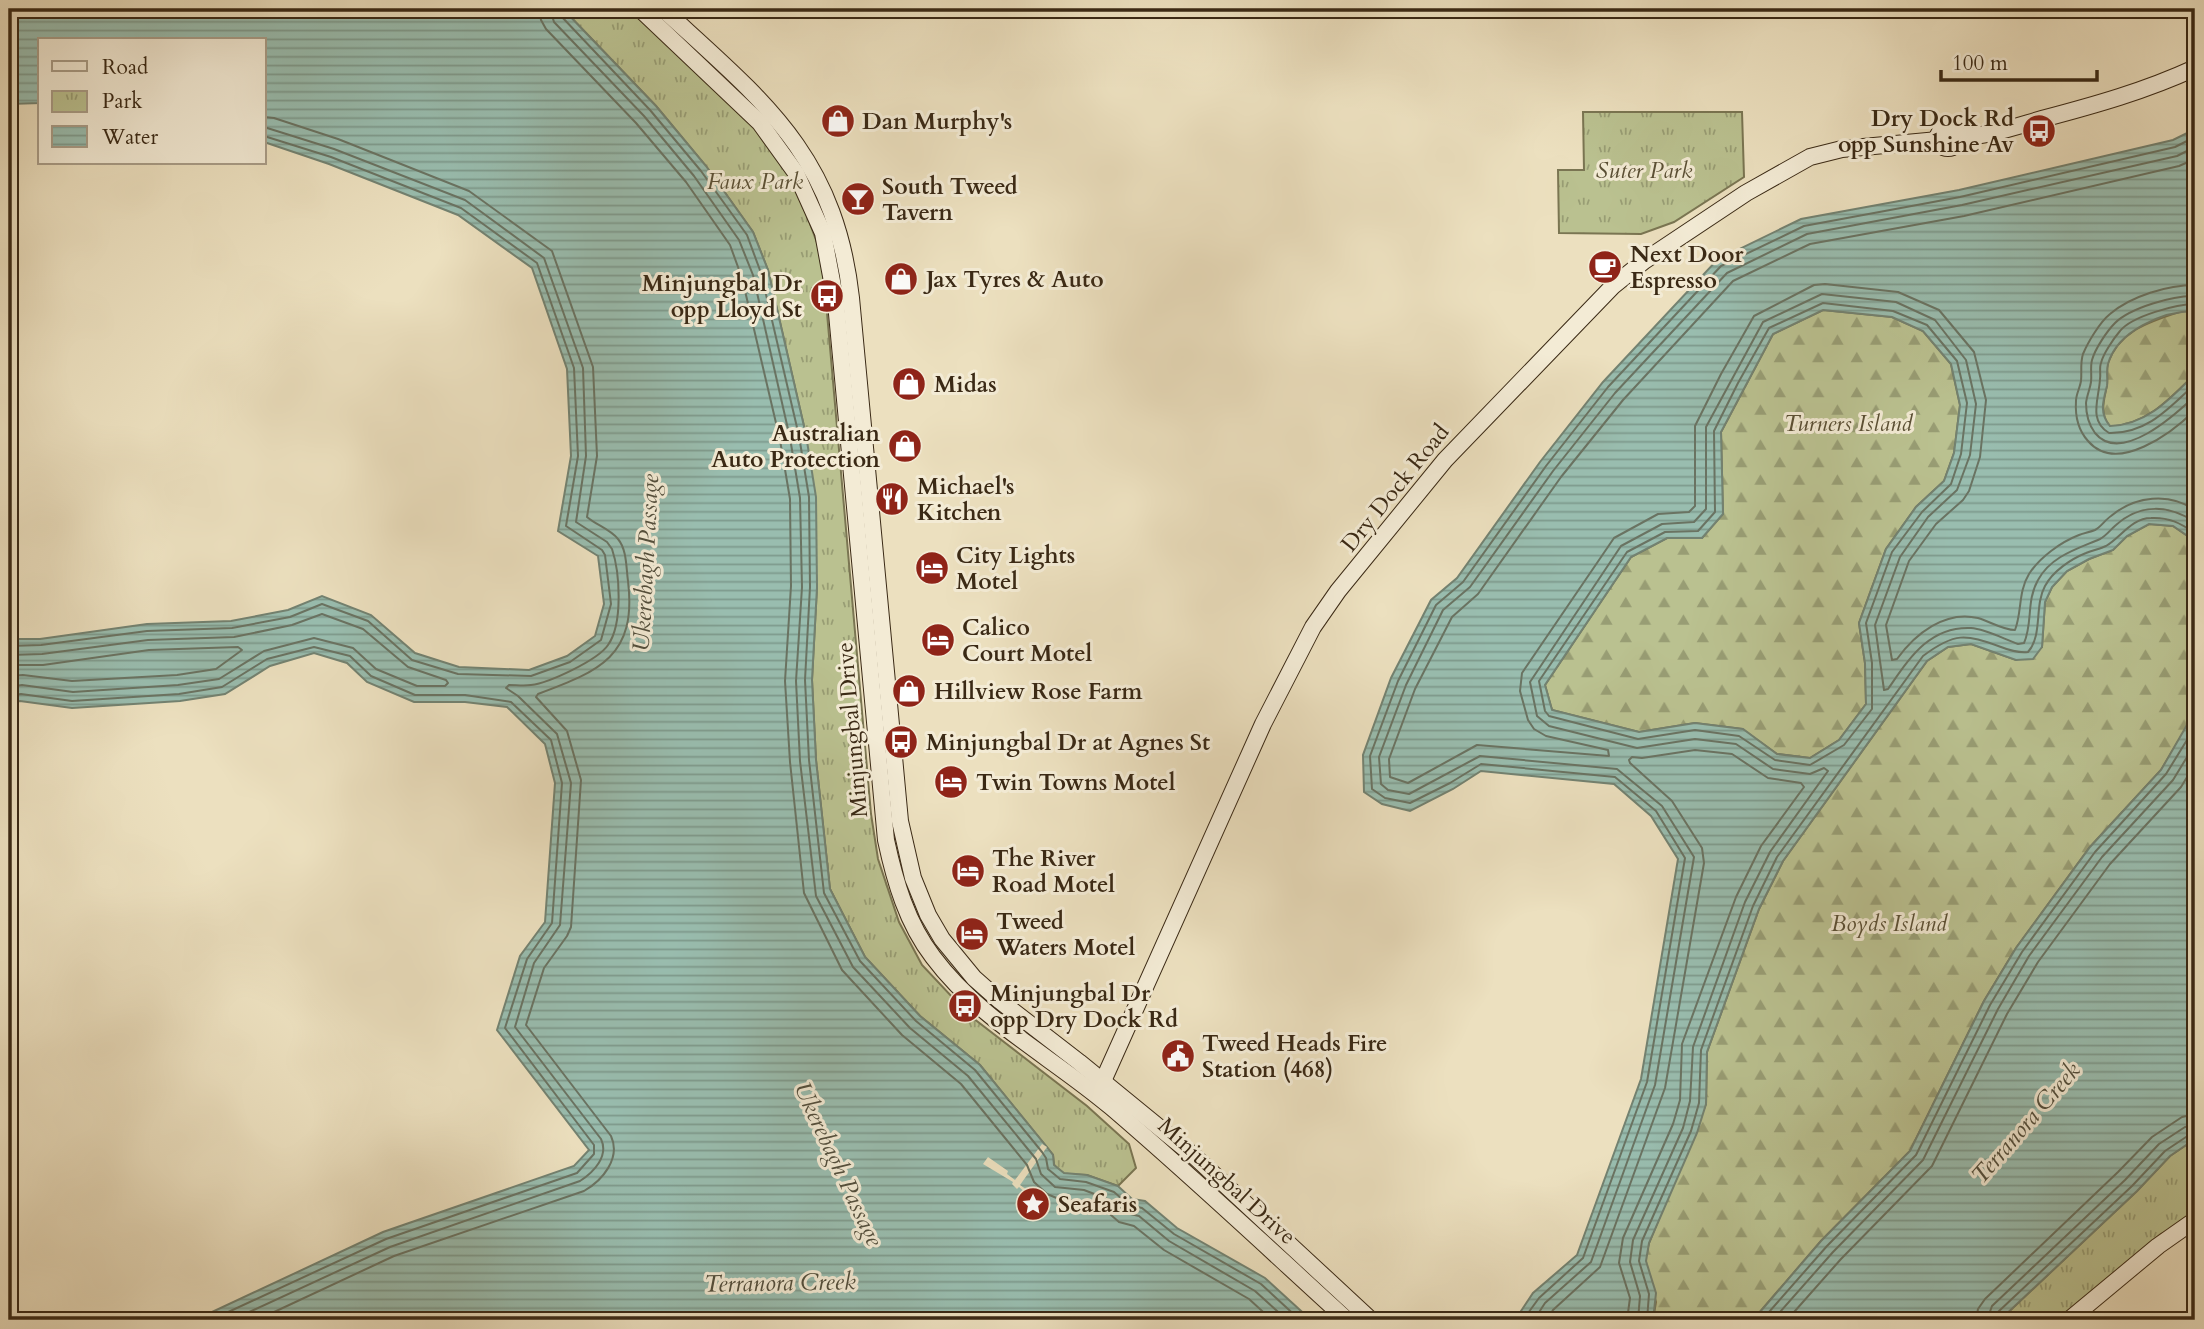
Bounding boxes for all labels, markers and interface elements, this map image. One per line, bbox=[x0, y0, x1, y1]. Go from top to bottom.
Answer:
legend bbox=[38, 38, 266, 164]
scale bar bbox=[1941, 38, 2097, 82]
text: 100 m bbox=[1952, 49, 2008, 78]
text: Road bbox=[102, 53, 148, 82]
text: Park bbox=[102, 87, 143, 116]
shop icon: Dan Murphy's bbox=[819, 102, 857, 140]
place label: Dry Dock Rd opp Sunshine Av bbox=[1838, 103, 2014, 160]
place label: Dan Murphy's bbox=[862, 106, 1012, 137]
bus stop icon: Dry Dock Rd opp Sunshine Av bbox=[2020, 112, 2058, 150]
text: Water bbox=[101, 123, 158, 152]
park label: Suter Park bbox=[1596, 155, 1693, 186]
park label: Faux Park bbox=[707, 166, 804, 197]
place label: South Tweed Tavern bbox=[882, 171, 1018, 228]
bar icon: South Tweed Tavern bbox=[839, 180, 877, 218]
place label: Next Door Espresso bbox=[1630, 239, 1744, 296]
cafe icon: Next Door Espresso bbox=[1586, 248, 1624, 286]
shop icon: Jax Tyres & Auto bbox=[882, 260, 920, 298]
place label: Jax Tyres & Auto bbox=[923, 264, 1104, 295]
place label: Minjungbal Dr opp Lloyd St bbox=[642, 268, 803, 325]
bus stop icon: Minjungbal Dr opp Lloyd St bbox=[808, 277, 846, 315]
shop icon: Midas bbox=[890, 365, 928, 403]
place label: Midas bbox=[934, 369, 997, 400]
park label: Turners Island bbox=[1784, 408, 1913, 439]
street label: Dry Dock Road bbox=[1334, 417, 1457, 558]
place label: Australian Auto Protection bbox=[711, 418, 880, 475]
shop icon: Australian Auto Protection bbox=[886, 427, 924, 465]
place label: Michael's Kitchen bbox=[917, 471, 1015, 528]
water label: Ukerebagh Passage bbox=[625, 473, 667, 653]
restaurant icon: Michael's Kitchen bbox=[873, 480, 911, 518]
place label: City Lights Motel bbox=[956, 540, 1075, 597]
hotel icon: City Lights Motel bbox=[913, 549, 951, 587]
place label: Calico Court Motel bbox=[962, 612, 1093, 669]
hotel icon: Calico Court Motel bbox=[919, 621, 957, 659]
street label: Minjungbal Drive bbox=[829, 641, 875, 819]
shop icon: Hillview Rose Farm bbox=[890, 672, 928, 710]
place label: Hillview Rose Farm bbox=[934, 676, 1143, 707]
bus stop icon: Minjungbal Dr at Agnes St bbox=[882, 723, 920, 761]
place label: Minjungbal Dr at Agnes St bbox=[926, 727, 1210, 758]
hotel icon: Twin Towns Motel bbox=[932, 763, 970, 801]
place label: Twin Towns Motel bbox=[976, 767, 1176, 798]
place label: The River Road Motel bbox=[992, 843, 1115, 900]
hotel icon: The River Road Motel bbox=[949, 852, 987, 890]
place label: Tweed Waters Motel bbox=[995, 906, 1136, 963]
park label: Boyds Island bbox=[1831, 908, 1948, 939]
hotel icon: Tweed Waters Motel bbox=[953, 915, 991, 953]
place label: Minjungbal Dr opp Dry Dock Rd bbox=[990, 978, 1178, 1035]
bus stop icon: Minjungbal Dr opp Dry Dock Rd bbox=[946, 987, 984, 1025]
place label: Tweed Heads Fire Station (468) bbox=[1202, 1028, 1387, 1085]
public building icon: Tweed Heads Fire Station (468) bbox=[1159, 1037, 1197, 1075]
water label: Terranora Creek bbox=[1964, 1055, 2088, 1191]
water label: Ukerebagh Passage bbox=[785, 1076, 891, 1252]
street label: Minjungbal Drive bbox=[1151, 1111, 1303, 1251]
place icon: Seafaris bbox=[1014, 1185, 1052, 1223]
place label: Seafaris bbox=[1058, 1189, 1137, 1220]
water label: Terranora Creek bbox=[704, 1265, 856, 1301]

